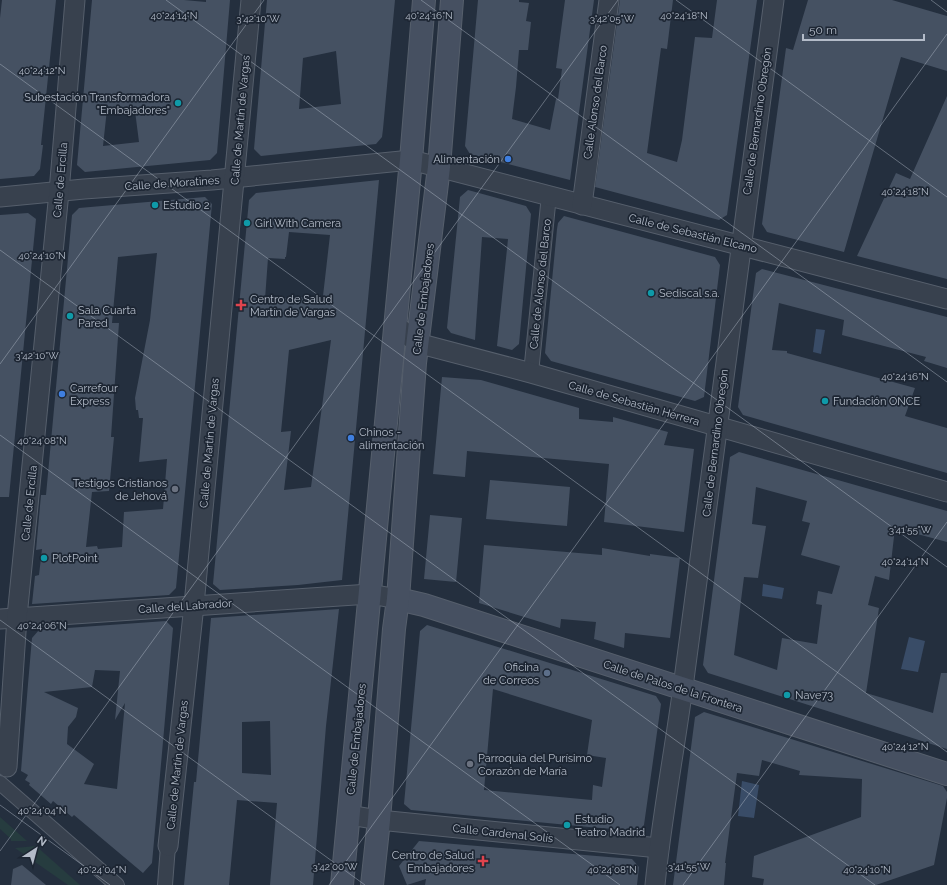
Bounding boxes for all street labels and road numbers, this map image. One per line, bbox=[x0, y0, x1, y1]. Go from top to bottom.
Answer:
street label: Calle Alonso del Barco bbox=[581, 44, 610, 160]
street label: Calle de Bernardino Obregón bbox=[741, 47, 774, 196]
street label: Calle de Martín de Vargas bbox=[228, 55, 253, 185]
street label: Calle de Ercilla bbox=[51, 142, 70, 218]
street label: Calle de Moratines bbox=[124, 174, 220, 193]
street label: Calle de Sebastián Elcano bbox=[627, 211, 759, 256]
street label: Calle de Alonso del Barco bbox=[527, 218, 554, 350]
street label: Calle de Embajadores bbox=[410, 243, 437, 355]
street label: Calle de Bernardino Obregón bbox=[700, 369, 731, 518]
street label: Calle de Martín de Vargas bbox=[197, 378, 222, 508]
street label: Calle de Sebastián Herrera bbox=[567, 379, 701, 428]
street label: Calle de Ercilla bbox=[19, 465, 40, 541]
street label: Calle del Labrador bbox=[138, 597, 232, 616]
street label: Calle de Palos de la Frontera bbox=[602, 658, 744, 715]
street label: Calle de Embajadores bbox=[344, 683, 369, 795]
street label: Calle de Martín de Vargas bbox=[164, 700, 191, 830]
street label: Calle Cardenal Solís bbox=[452, 822, 554, 845]

